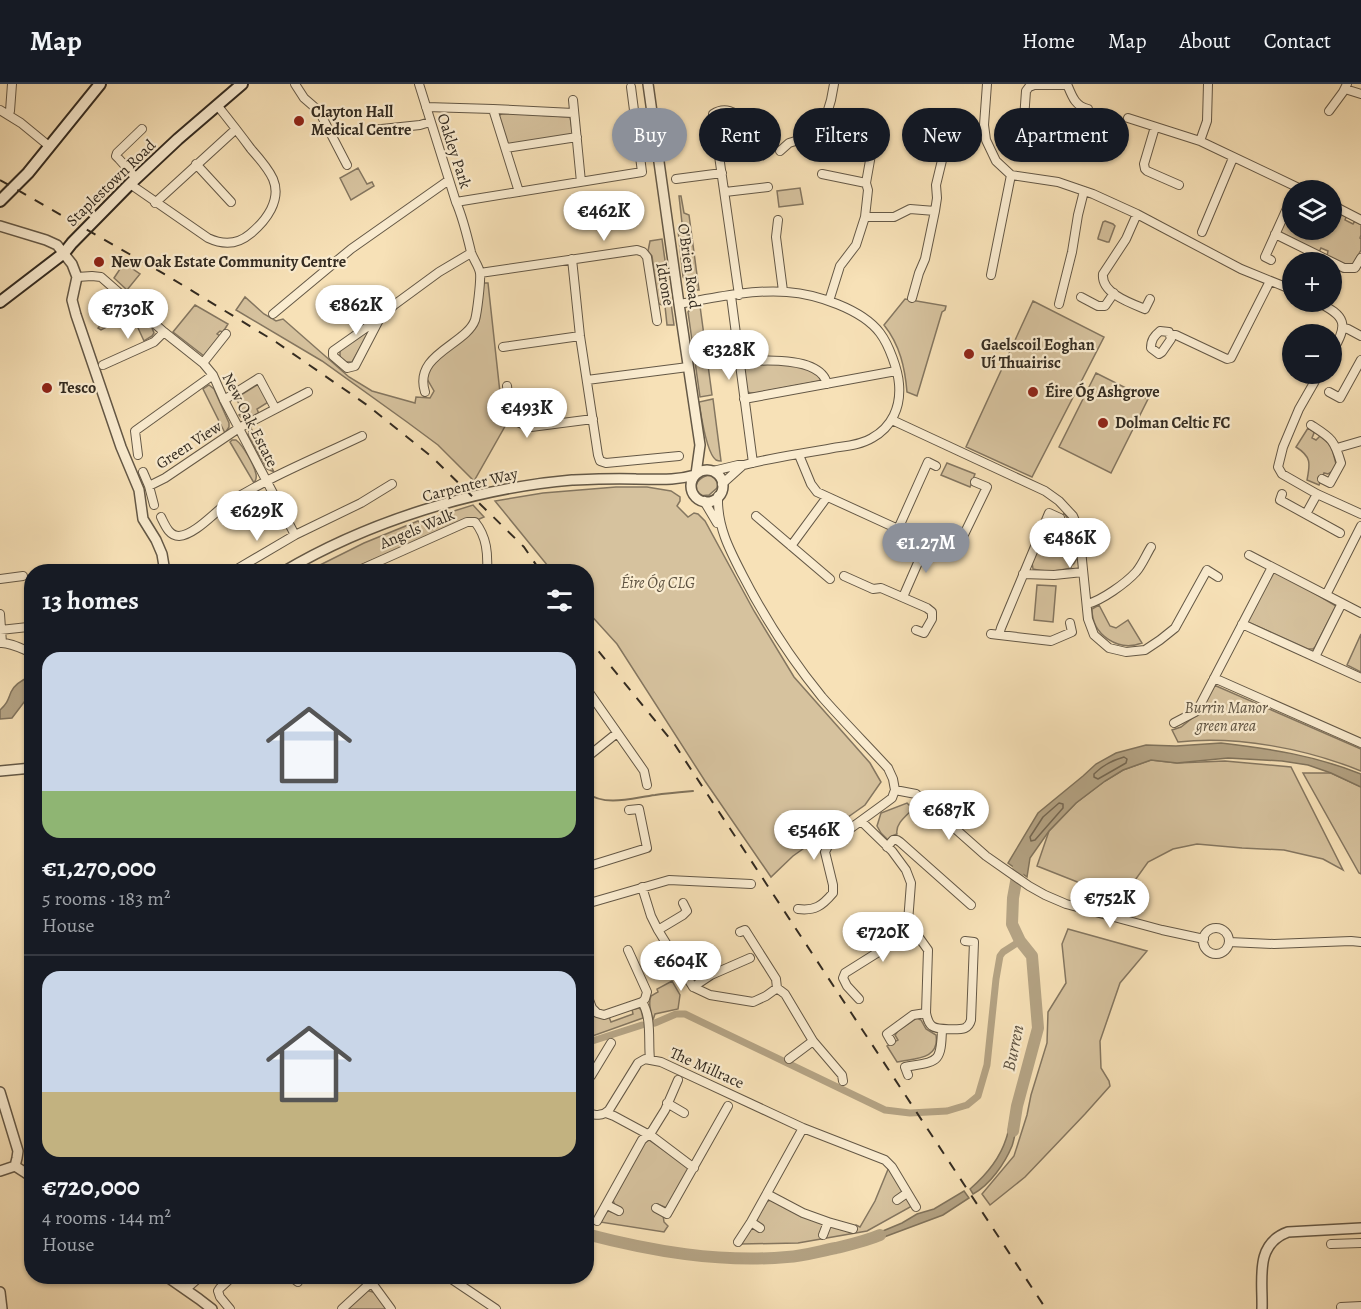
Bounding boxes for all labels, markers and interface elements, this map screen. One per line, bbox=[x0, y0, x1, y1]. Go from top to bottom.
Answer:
text: Map bbox=[30, 22, 82, 60]
text: Home bbox=[1022, 27, 1075, 55]
text: Map bbox=[1108, 27, 1146, 55]
text: About bbox=[1179, 27, 1231, 55]
text: Contact bbox=[1264, 27, 1331, 55]
place label: Clayton Hall Medical Centre bbox=[311, 101, 411, 141]
chip: Buy bbox=[612, 108, 687, 162]
chip: Rent bbox=[699, 108, 781, 162]
chip: Filters bbox=[793, 108, 890, 162]
chip: New bbox=[902, 108, 982, 162]
chip: Apartment bbox=[994, 108, 1129, 162]
street label: Oakley Park bbox=[432, 111, 477, 191]
marker: Clayton Hall Medical Centre bbox=[292, 114, 306, 128]
street label: Staplestown Road bbox=[61, 134, 161, 231]
map controls bbox=[1282, 180, 1342, 384]
button: layers bbox=[1282, 180, 1342, 240]
pin: €462K bbox=[562, 191, 646, 242]
text: €462K bbox=[577, 197, 631, 224]
street label: O'Brien Road bbox=[672, 222, 706, 310]
place label: New Oak Estate Community Centre bbox=[111, 251, 346, 273]
button: + bbox=[1282, 252, 1342, 312]
marker: New Oak Estate Community Centre bbox=[92, 255, 106, 269]
street label: Idrone bbox=[650, 260, 680, 308]
pin: €862K bbox=[314, 285, 398, 336]
pin: €730K bbox=[86, 289, 170, 340]
text: €862K bbox=[329, 291, 383, 318]
text: €730K bbox=[102, 295, 154, 322]
button: − bbox=[1282, 324, 1342, 384]
pin: €328K bbox=[687, 330, 771, 381]
place label: Gaelscoil Eoghan Uí Thuairisc bbox=[981, 334, 1095, 374]
text: €328K bbox=[703, 336, 755, 363]
marker: Gaelscoil Eoghan Uí Thuairisc bbox=[962, 347, 976, 361]
street label: New Oak Estate bbox=[217, 369, 283, 471]
place label: Tesco bbox=[59, 377, 96, 399]
marker: Tesco bbox=[40, 381, 54, 395]
place label: Éire Óg Ashgrove bbox=[1045, 381, 1160, 403]
marker: Éire Óg Ashgrove bbox=[1026, 385, 1040, 399]
pin: €493K bbox=[485, 388, 569, 439]
text: €493K bbox=[501, 394, 553, 421]
place label: Dolman Celtic FC bbox=[1115, 412, 1231, 434]
street label: Green View bbox=[152, 415, 227, 475]
marker: Dolman Celtic FC bbox=[1096, 416, 1110, 430]
street label: Carpenter Way bbox=[420, 462, 521, 507]
pin: €629K bbox=[215, 491, 299, 542]
text: €629K bbox=[231, 497, 283, 524]
street label: Angels Walk bbox=[375, 503, 458, 555]
pin: €486K bbox=[1028, 518, 1112, 569]
pin: €1.27M bbox=[877, 523, 975, 574]
text: €486K bbox=[1044, 524, 1096, 551]
text: €1.27M bbox=[896, 529, 956, 556]
park label: Éire Óg CLG bbox=[621, 572, 695, 594]
text: 13 homes bbox=[42, 583, 139, 618]
icon: filters bbox=[543, 584, 576, 617]
icon: home bbox=[255, 691, 363, 799]
park label: Burrin Manor green area bbox=[1185, 697, 1268, 737]
pin: €687K bbox=[907, 790, 991, 841]
text: €687K bbox=[923, 796, 975, 823]
pin: €546K bbox=[772, 810, 856, 861]
text: €546K bbox=[788, 816, 840, 843]
text: €1,270,000 bbox=[42, 850, 156, 885]
pin: €752K bbox=[1068, 878, 1152, 929]
text: €752K bbox=[1084, 884, 1136, 911]
text: 5 rooms · 183 m² bbox=[42, 885, 171, 912]
text: House bbox=[42, 912, 94, 939]
pin: €720K bbox=[841, 912, 925, 963]
text: €720K bbox=[857, 918, 909, 945]
pin: €604K bbox=[639, 941, 723, 992]
text: €604K bbox=[654, 947, 708, 974]
icon: home bbox=[255, 1010, 363, 1118]
water label: Burren bbox=[996, 1023, 1030, 1073]
street label: The Millrace bbox=[666, 1042, 748, 1094]
text: €720,000 bbox=[42, 1169, 140, 1204]
text: 4 rooms · 144 m² bbox=[42, 1204, 171, 1231]
text: House bbox=[42, 1231, 94, 1258]

